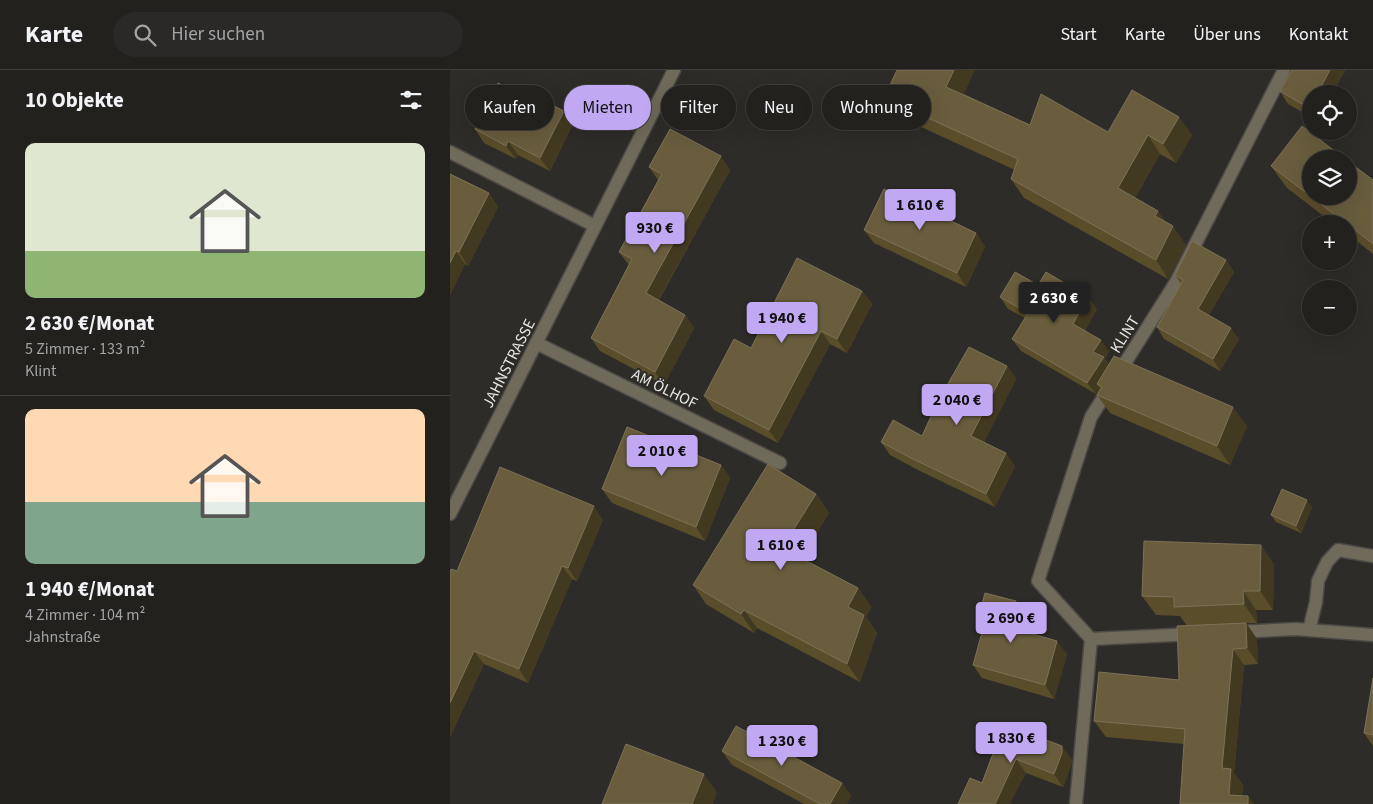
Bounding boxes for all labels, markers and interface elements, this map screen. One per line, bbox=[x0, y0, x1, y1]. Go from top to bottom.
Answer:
search box bbox=[113, 12, 463, 57]
text: Karte bbox=[25, 17, 83, 52]
icon: search bbox=[131, 21, 159, 49]
text: Hier suchen bbox=[171, 21, 265, 48]
text: Start bbox=[1060, 22, 1097, 47]
text: Karte bbox=[1125, 22, 1165, 47]
text: Über uns bbox=[1193, 22, 1261, 47]
text: Kontakt bbox=[1289, 22, 1348, 47]
text: 10 Objekte bbox=[25, 85, 124, 115]
chip: Kaufen bbox=[465, 85, 554, 130]
chip: Mieten bbox=[564, 85, 651, 130]
chip: Filter bbox=[661, 85, 736, 130]
chip: Neu bbox=[746, 85, 812, 130]
chip: Wohnung bbox=[822, 85, 931, 130]
map controls bbox=[1302, 85, 1357, 335]
button: locate bbox=[1302, 85, 1357, 140]
icon: filters bbox=[397, 86, 425, 114]
button: layers bbox=[1302, 150, 1357, 205]
icon: home bbox=[180, 176, 270, 266]
pin: 1 610 € bbox=[874, 189, 966, 231]
text: 1 610 € bbox=[896, 194, 944, 216]
pin: 930 € bbox=[620, 212, 690, 254]
button: + bbox=[1302, 215, 1357, 270]
text: 930 € bbox=[637, 217, 674, 239]
button: − bbox=[1302, 280, 1357, 335]
pin: 2 630 € bbox=[1008, 282, 1100, 324]
text: 2 630 € bbox=[1030, 287, 1078, 309]
pin: 1 940 € bbox=[736, 302, 828, 344]
text: 1 940 € bbox=[758, 307, 806, 329]
text: 2 630 €/Monat bbox=[25, 308, 154, 338]
street label: KLINT bbox=[1105, 311, 1145, 357]
street label: JAHNSTRASSE bbox=[477, 315, 541, 412]
text: 5 Zimmer · 133 m² bbox=[25, 338, 145, 360]
text: Klint bbox=[25, 360, 56, 382]
street label: AM ÖLHOF bbox=[628, 363, 701, 414]
pin: 2 040 € bbox=[911, 384, 1003, 426]
text: 2 040 € bbox=[933, 389, 981, 411]
pin: 2 010 € bbox=[616, 434, 708, 477]
text: 2 010 € bbox=[638, 440, 686, 462]
icon: home bbox=[180, 441, 270, 531]
pin: 1 610 € bbox=[735, 528, 827, 571]
text: 1 610 € bbox=[757, 534, 805, 556]
text: 1 940 €/Monat bbox=[25, 574, 154, 604]
pin: 2 690 € bbox=[965, 602, 1057, 644]
text: 4 Zimmer · 104 m² bbox=[25, 604, 145, 626]
text: 2 690 € bbox=[987, 607, 1035, 629]
text: Jahnstraße bbox=[25, 626, 100, 648]
pin: 1 830 € bbox=[965, 722, 1057, 764]
pin: 1 230 € bbox=[736, 724, 828, 767]
text: 1 830 € bbox=[987, 727, 1035, 749]
text: 1 230 € bbox=[758, 730, 806, 752]

